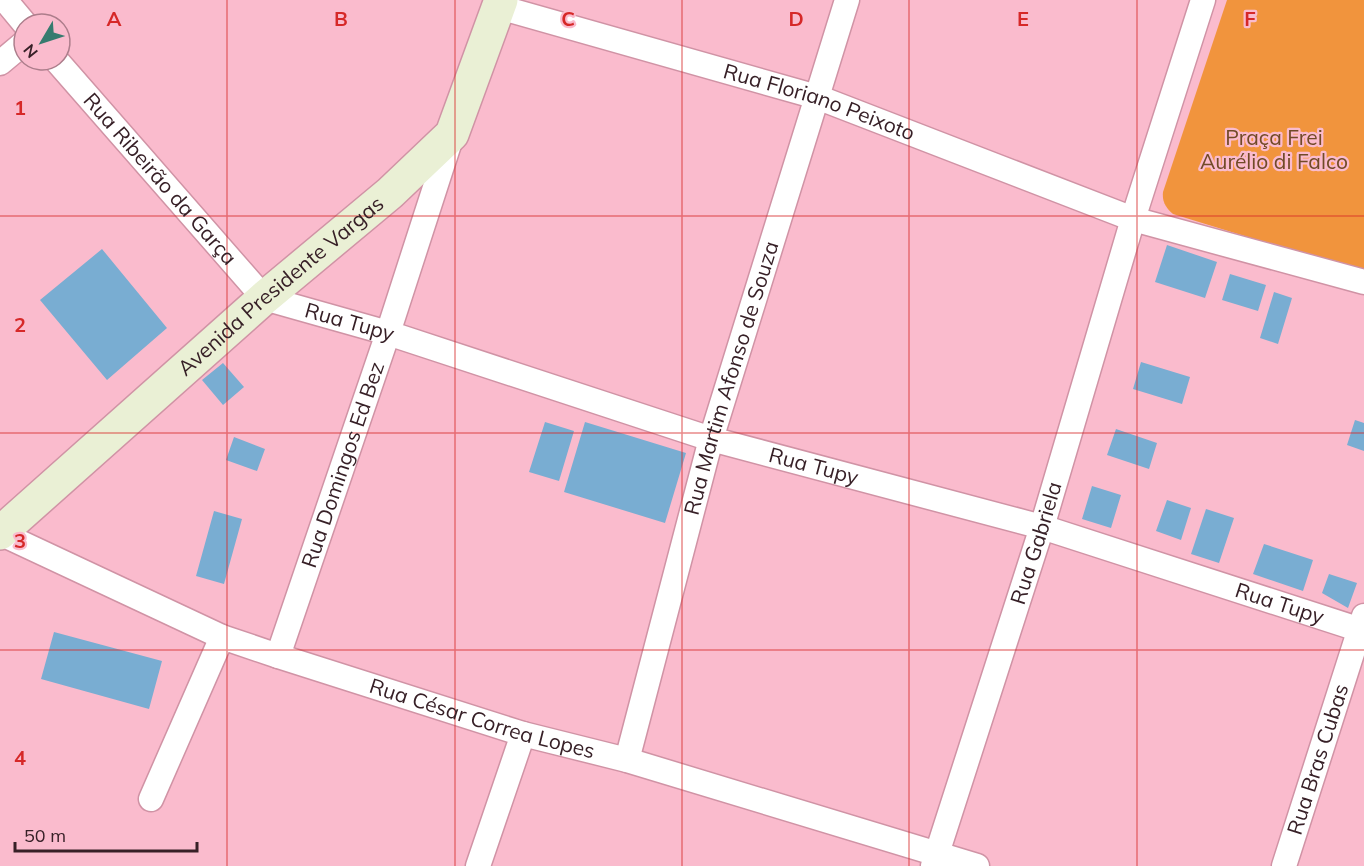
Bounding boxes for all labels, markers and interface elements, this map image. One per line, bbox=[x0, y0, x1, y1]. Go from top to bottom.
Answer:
text: A bbox=[107, 6, 122, 31]
text: B bbox=[334, 6, 348, 31]
text: C bbox=[561, 6, 575, 31]
text: D bbox=[788, 6, 804, 31]
text: E bbox=[1017, 6, 1029, 31]
text: F bbox=[1244, 6, 1256, 31]
north arrow bbox=[12, 12, 72, 72]
text: N bbox=[19, 40, 42, 62]
street label: Rua Floriano Peixoto bbox=[721, 57, 919, 146]
street label: Rua Ribeirão da Garça bbox=[78, 87, 243, 270]
text: 1 bbox=[14, 95, 26, 120]
park label: Praça Frei Aurélio di Falco bbox=[1200, 124, 1348, 174]
street label: Avenida Presidente Vargas bbox=[172, 190, 388, 381]
street label: Rua Martim Afonso de Souza bbox=[678, 238, 784, 517]
street label: Rua Tupy bbox=[302, 296, 398, 346]
text: 2 bbox=[14, 312, 26, 337]
street label: Rua Domingos Ed Bez bbox=[295, 358, 389, 571]
street label: Rua Tupy bbox=[766, 441, 861, 490]
street label: Rua Gabriela bbox=[1004, 479, 1067, 607]
text: 3 bbox=[14, 528, 26, 553]
street label: Rua Tupy bbox=[1232, 576, 1327, 629]
street label: Rua César Correa Lopes bbox=[366, 672, 598, 764]
street label: Rua Bras Cubas bbox=[1281, 680, 1353, 838]
text: 4 bbox=[14, 745, 26, 770]
scale bar bbox=[15, 815, 196, 853]
text: 50 m bbox=[24, 824, 66, 847]

